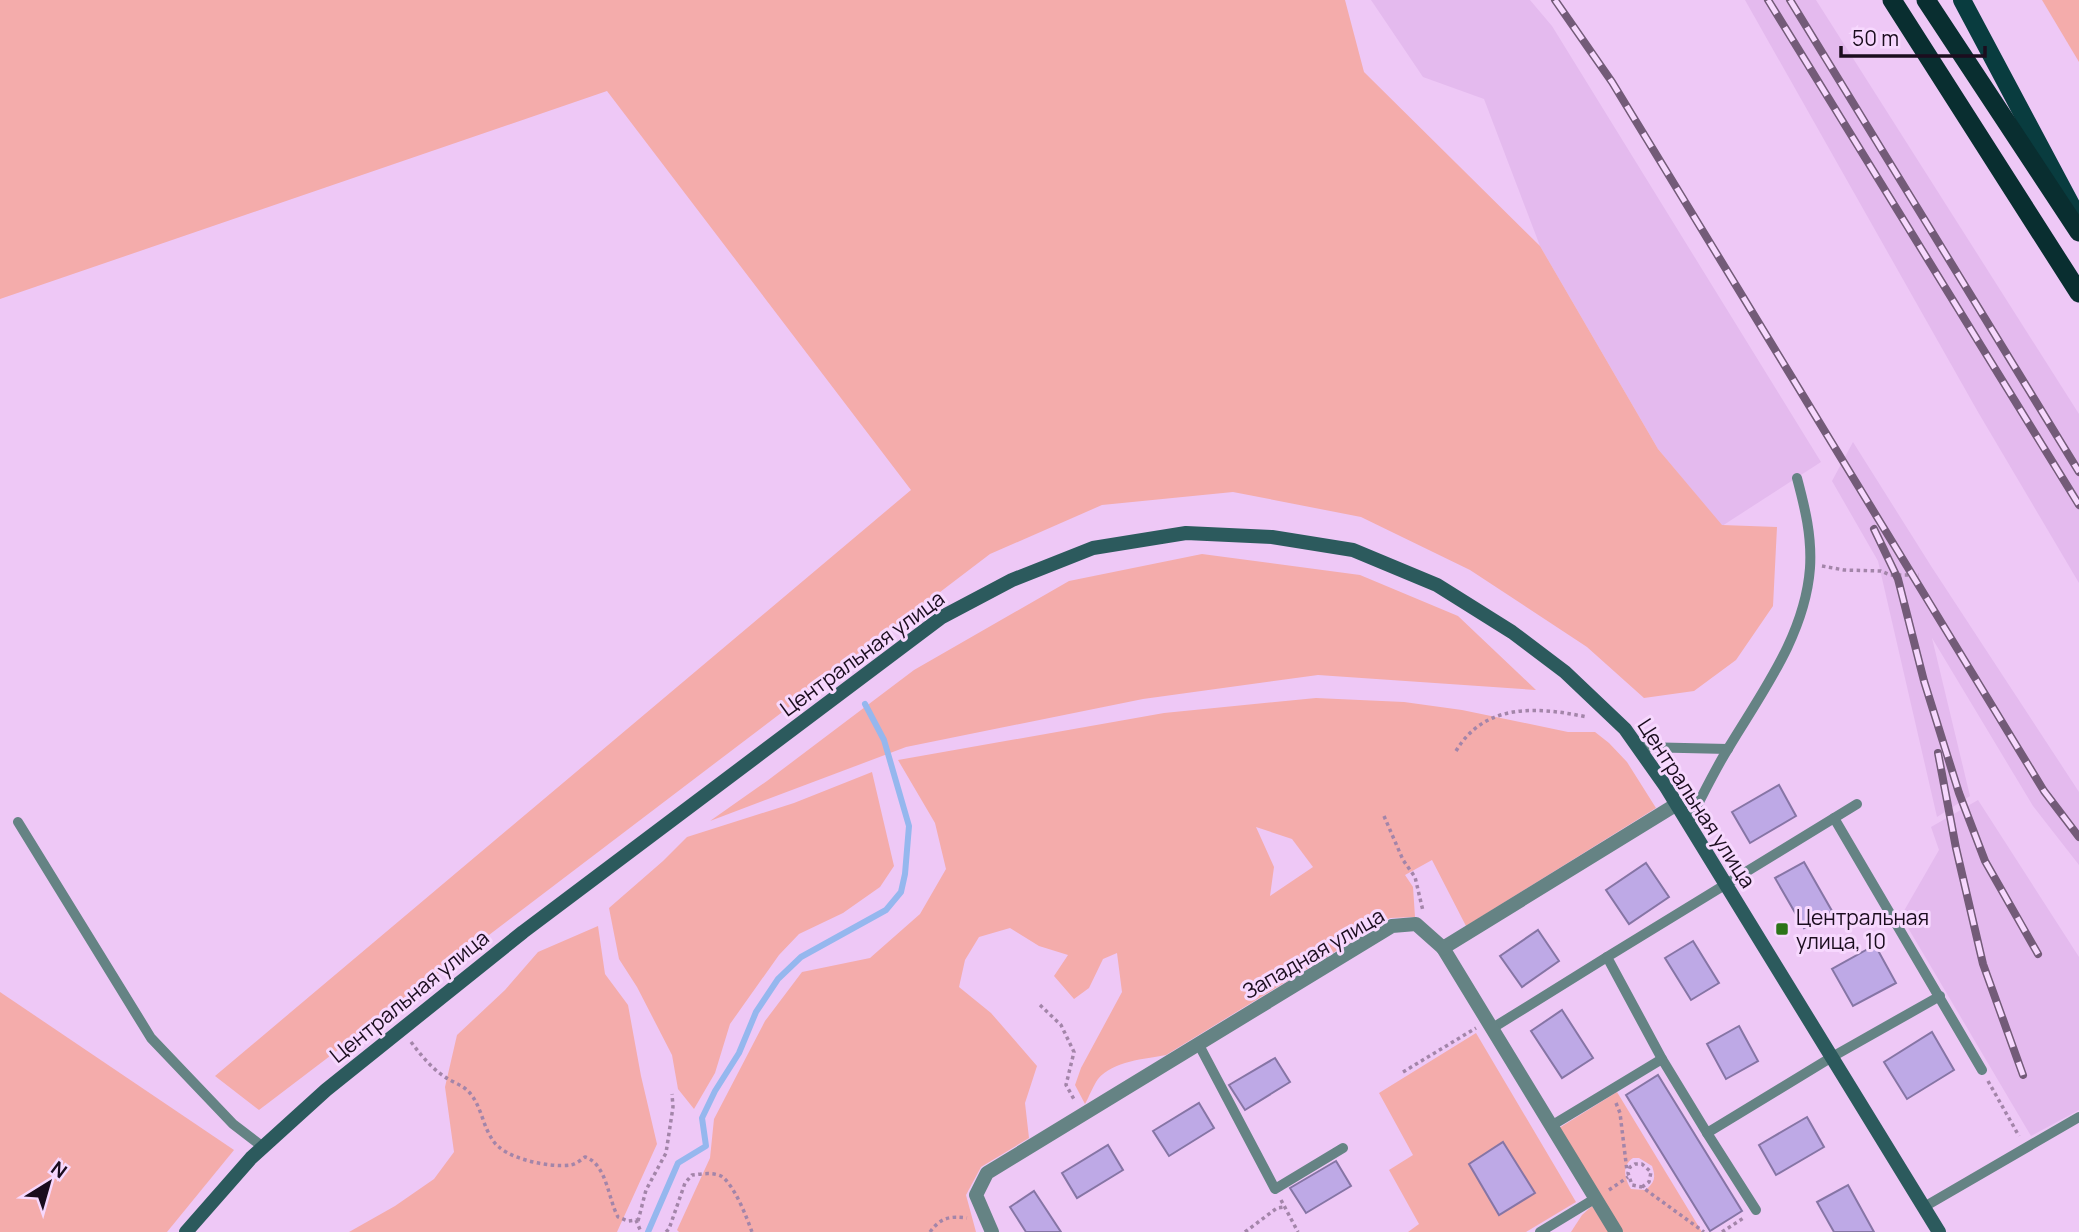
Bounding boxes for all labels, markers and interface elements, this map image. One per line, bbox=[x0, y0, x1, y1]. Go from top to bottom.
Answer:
scale bar bbox=[1841, 14, 1984, 58]
text: 50 m bbox=[1852, 24, 1899, 52]
street label: Центральная улица bbox=[774, 584, 950, 722]
street label: Центральная улица bbox=[1632, 713, 1762, 893]
street label: Западная улица bbox=[1237, 901, 1389, 1005]
place label: Центральная улица, 10 bbox=[1796, 903, 1929, 955]
marker: Центральная улица, 10 bbox=[1774, 921, 1790, 937]
street label: Центральная улица bbox=[324, 923, 494, 1069]
north arrow bbox=[14, 1148, 84, 1218]
text: N bbox=[46, 1155, 73, 1184]

